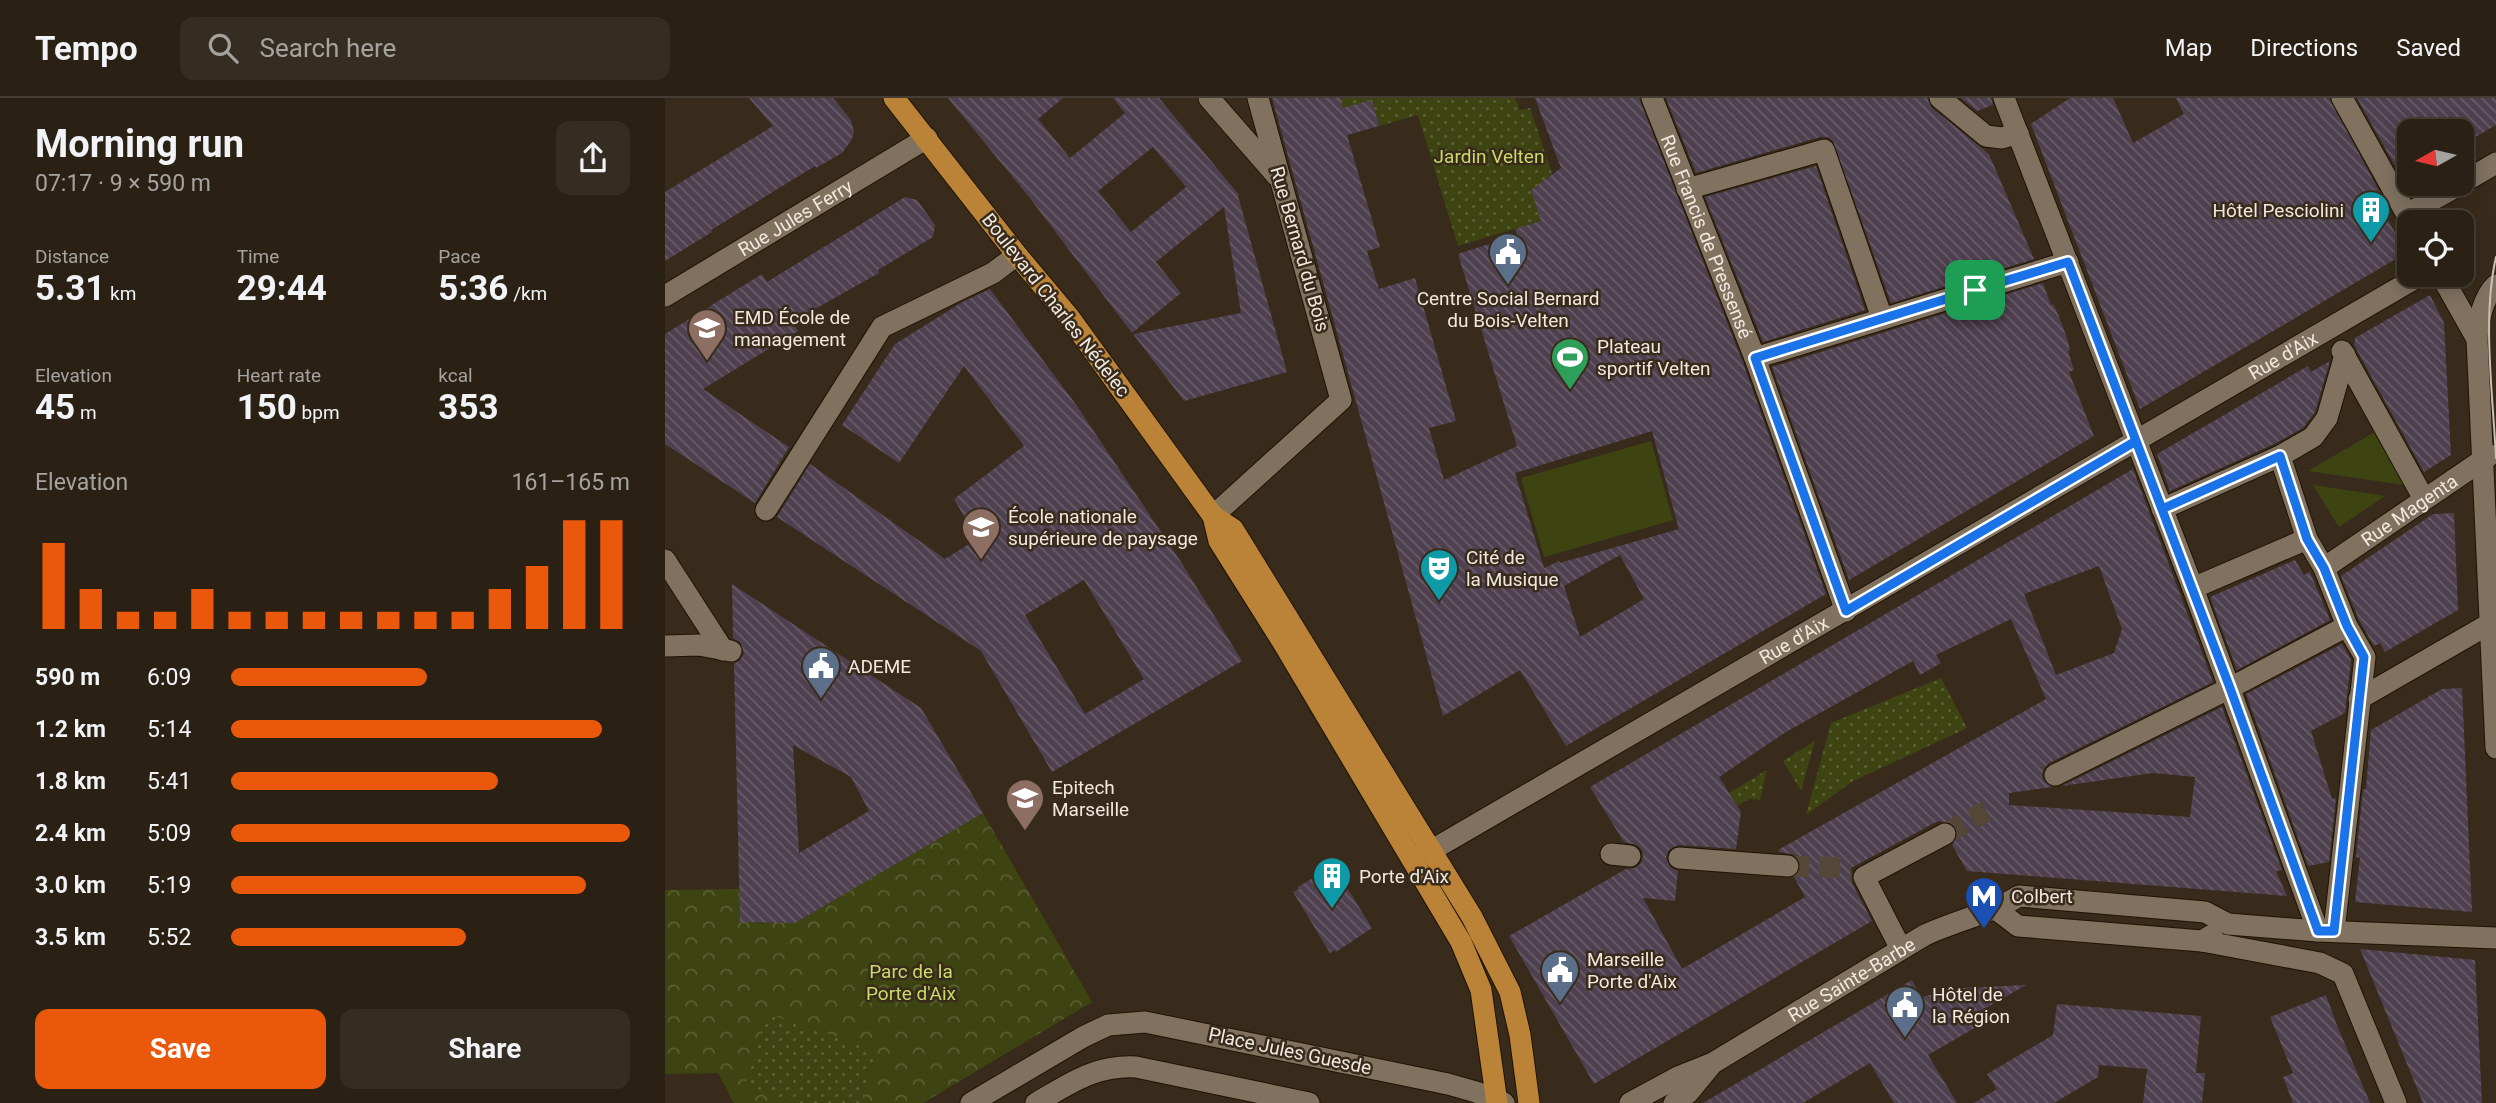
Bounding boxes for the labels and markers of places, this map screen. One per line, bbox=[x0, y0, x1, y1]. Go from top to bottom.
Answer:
building icon: Hôtel Pesciolini bbox=[2350, 189, 2392, 244]
place label: Hôtel Pesciolini bbox=[2212, 199, 2344, 222]
public building icon: Centre Social Bernard du Bois-Velten bbox=[1487, 231, 1529, 286]
pin bbox=[1945, 260, 2005, 320]
place label: Centre Social Bernard du Bois-Velten bbox=[1417, 287, 1599, 332]
place label: EMD École de management bbox=[734, 306, 850, 351]
school or university icon: EMD École de management bbox=[686, 307, 728, 362]
place label: Plateau sportif Velten bbox=[1597, 335, 1711, 380]
sports icon: Plateau sportif Velten bbox=[1549, 336, 1591, 391]
place label: École nationale supérieure de paysage bbox=[1008, 505, 1198, 550]
school or university icon: École nationale supérieure de paysage bbox=[960, 506, 1002, 561]
place label: Cité de la Musique bbox=[1466, 546, 1559, 591]
theatre icon: Cité de la Musique bbox=[1418, 547, 1460, 602]
public building icon: ADEME bbox=[800, 645, 842, 700]
place label: ADEME bbox=[848, 655, 911, 678]
place label: Epitech Marseille bbox=[1052, 776, 1129, 821]
school or university icon: Epitech Marseille bbox=[1004, 777, 1046, 832]
building icon: Porte d'Aix bbox=[1311, 855, 1353, 910]
place label: Porte d'Aix bbox=[1359, 865, 1450, 888]
metro station icon: Colbert bbox=[1963, 875, 2005, 930]
place label: Colbert bbox=[2011, 885, 2073, 908]
place label: Marseille Porte d'Aix bbox=[1587, 948, 1678, 993]
public building icon: Marseille Porte d'Aix bbox=[1539, 949, 1581, 1004]
place label: Hôtel de la Région bbox=[1932, 983, 2010, 1028]
public building icon: Hôtel de la Région bbox=[1884, 984, 1926, 1039]

